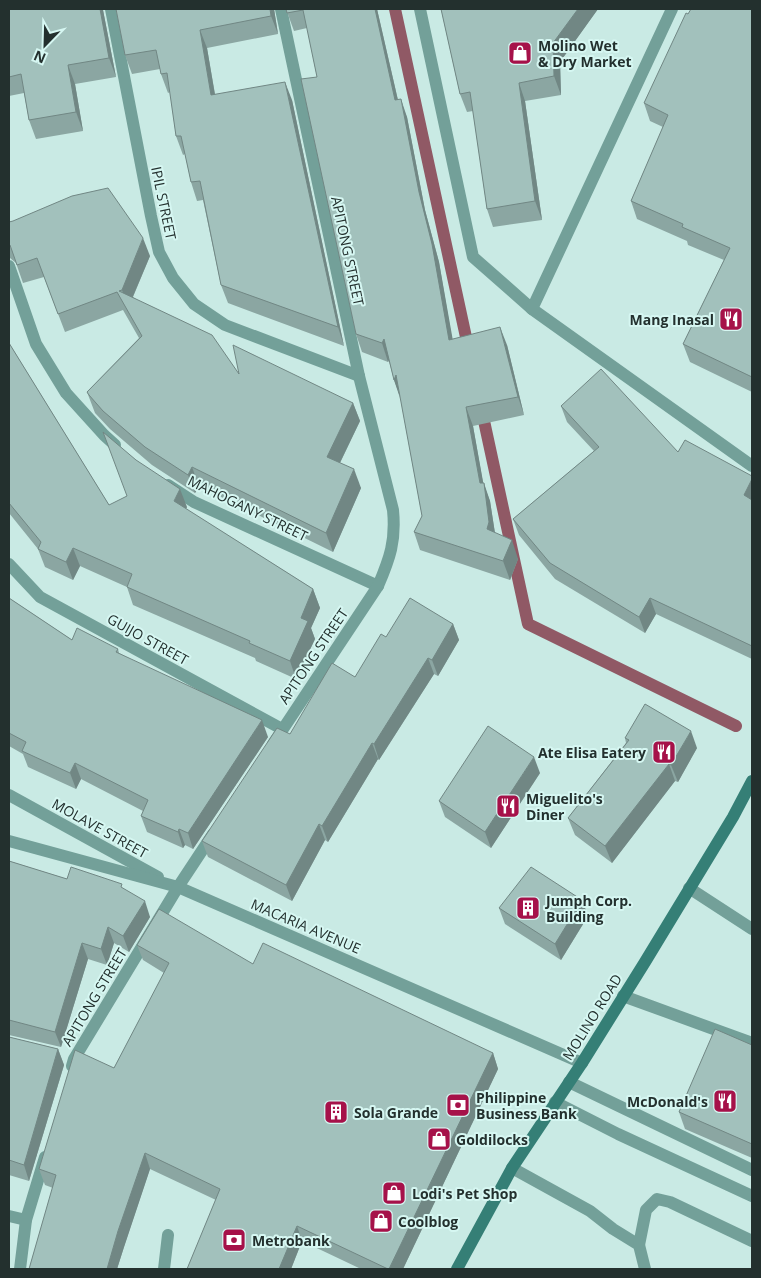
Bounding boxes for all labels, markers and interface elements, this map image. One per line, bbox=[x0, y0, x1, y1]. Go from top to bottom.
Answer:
north arrow bbox=[20, 20, 70, 70]
place label: Molino Wet & Dry Market bbox=[538, 36, 632, 71]
shop icon: Molino Wet & Dry Market bbox=[507, 40, 533, 66]
text: N bbox=[31, 46, 49, 68]
street label: IPIL STREET bbox=[147, 165, 181, 242]
street label: APITONG STREET bbox=[327, 195, 369, 308]
restaurant icon: Mang Inasal bbox=[718, 306, 744, 332]
place label: Mang Inasal bbox=[630, 310, 714, 329]
street label: MAHOGANY STREET bbox=[185, 471, 311, 545]
street label: APITONG STREET bbox=[274, 604, 352, 708]
street label: GUIJO STREET bbox=[104, 609, 192, 669]
restaurant icon: Ate Elisa Eatery bbox=[651, 739, 677, 765]
place label: Ate Elisa Eatery bbox=[538, 743, 646, 762]
place label: Miguelito's Diner bbox=[526, 789, 603, 824]
restaurant icon: Miguelito's Diner bbox=[495, 793, 521, 819]
street label: MOLAVE STREET bbox=[49, 794, 152, 862]
place label: Jumph Corp. Building bbox=[544, 891, 632, 926]
street label: MACARIA AVENUE bbox=[248, 894, 364, 958]
building icon: Jumph Corp. Building bbox=[515, 895, 541, 921]
street label: APITONG STREET bbox=[57, 944, 131, 1050]
street label: MOLINO ROAD bbox=[558, 970, 626, 1064]
place label: Philippine Business Bank bbox=[476, 1088, 577, 1123]
restaurant icon: McDonald's bbox=[712, 1088, 738, 1114]
bank icon: Philippine Business Bank bbox=[445, 1092, 471, 1118]
place label: McDonald's bbox=[627, 1092, 708, 1111]
building icon: Sola Grande bbox=[323, 1099, 349, 1125]
place label: Sola Grande bbox=[354, 1103, 438, 1122]
shop icon: Goldilocks bbox=[426, 1126, 452, 1152]
place label: Goldilocks bbox=[456, 1130, 528, 1149]
shop icon: Lodi's Pet Shop bbox=[381, 1180, 407, 1206]
place label: Lodi's Pet Shop bbox=[412, 1184, 517, 1203]
shop icon: Coolblog bbox=[368, 1208, 394, 1234]
place label: Coolblog bbox=[398, 1212, 458, 1231]
bank icon: Metrobank bbox=[221, 1227, 247, 1253]
place label: Metrobank bbox=[252, 1231, 330, 1250]

